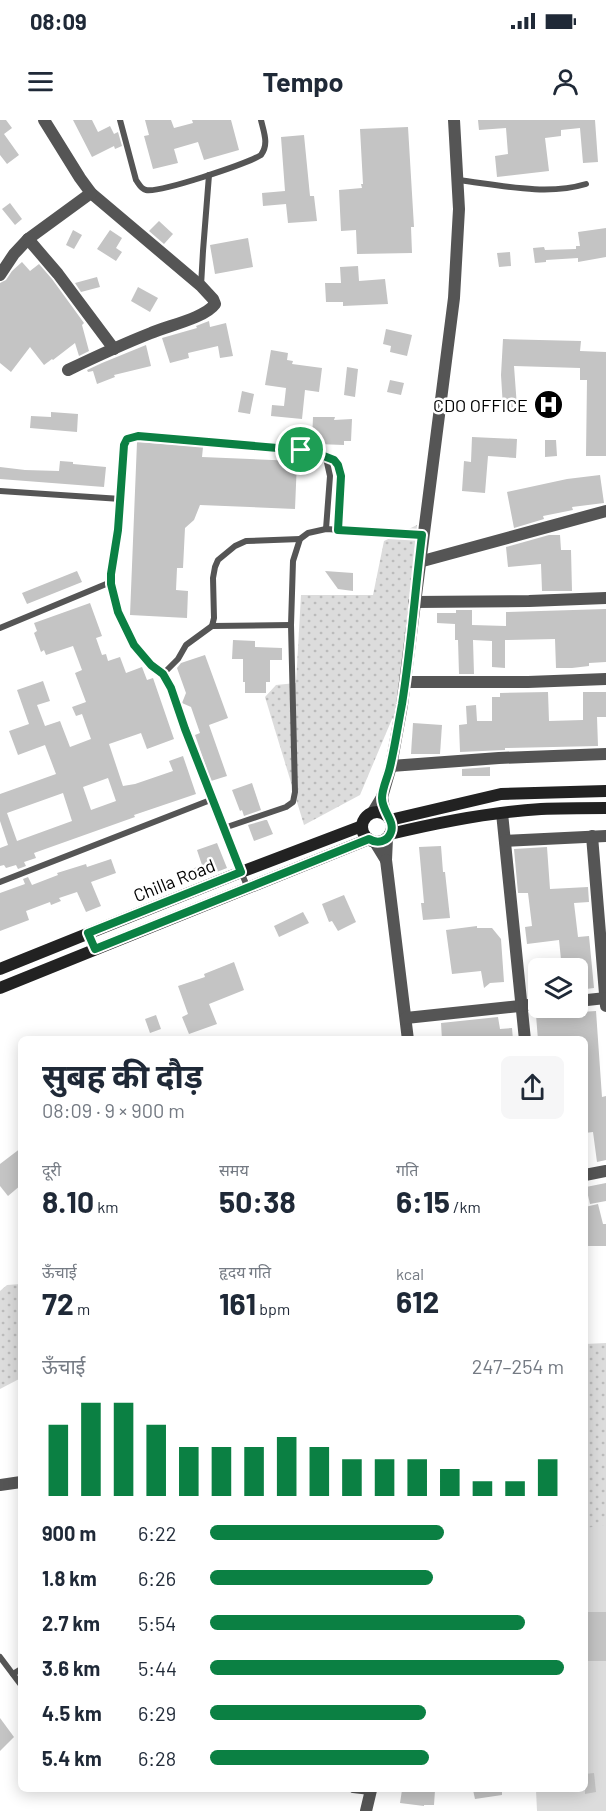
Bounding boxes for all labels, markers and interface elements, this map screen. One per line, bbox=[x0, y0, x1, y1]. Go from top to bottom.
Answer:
text: 08:09 bbox=[30, 8, 87, 34]
icon: menu bbox=[24, 65, 57, 98]
text: Tempo bbox=[262, 65, 344, 97]
icon: person bbox=[549, 65, 582, 98]
hospital icon: CDO OFFICE bbox=[533, 389, 565, 421]
place label: CDO OFFICE bbox=[433, 394, 528, 416]
pin bbox=[275, 424, 326, 475]
icon: arrive bbox=[284, 433, 317, 466]
street label: Chilla Road bbox=[130, 854, 218, 906]
map controls bbox=[528, 958, 588, 1018]
button: layers bbox=[528, 958, 588, 1018]
text: सुबह की दौड़ bbox=[42, 1055, 203, 1095]
button: share bbox=[501, 1056, 564, 1119]
text: 08:09 · 9 × 900 m bbox=[42, 1098, 185, 1122]
text: दूरी bbox=[42, 1160, 61, 1179]
text: समय bbox=[219, 1160, 249, 1179]
text: गति bbox=[396, 1160, 418, 1179]
text: 8.10 bbox=[42, 1183, 94, 1219]
text: 50:38 bbox=[219, 1183, 296, 1219]
text: 6:15 bbox=[396, 1183, 450, 1219]
text: km bbox=[94, 1197, 119, 1216]
text: /km bbox=[450, 1197, 481, 1216]
text: ऊँचाई bbox=[42, 1262, 77, 1281]
text: हृदय गति bbox=[219, 1262, 271, 1281]
text: kcal bbox=[396, 1264, 424, 1283]
text: 612 bbox=[396, 1283, 439, 1319]
text: 72 bbox=[42, 1285, 74, 1321]
text: 161 bbox=[219, 1285, 256, 1321]
text: m bbox=[74, 1299, 90, 1318]
text: bpm bbox=[256, 1299, 290, 1318]
text: ऊँचाई bbox=[42, 1354, 85, 1378]
text: 247–254 m bbox=[472, 1354, 564, 1378]
text: 900 m bbox=[42, 1521, 96, 1545]
text: 6:22 bbox=[138, 1521, 177, 1545]
text: 1.8 km bbox=[42, 1566, 97, 1590]
text: 6:26 bbox=[138, 1566, 176, 1590]
text: 2.7 km bbox=[42, 1611, 100, 1635]
text: 5:54 bbox=[138, 1611, 176, 1635]
text: 3.6 km bbox=[42, 1656, 100, 1680]
text: 5:44 bbox=[138, 1656, 177, 1680]
text: 4.5 km bbox=[42, 1701, 102, 1725]
text: 6:29 bbox=[138, 1701, 176, 1725]
text: 5.4 km bbox=[42, 1746, 102, 1770]
text: 6:28 bbox=[138, 1746, 176, 1770]

